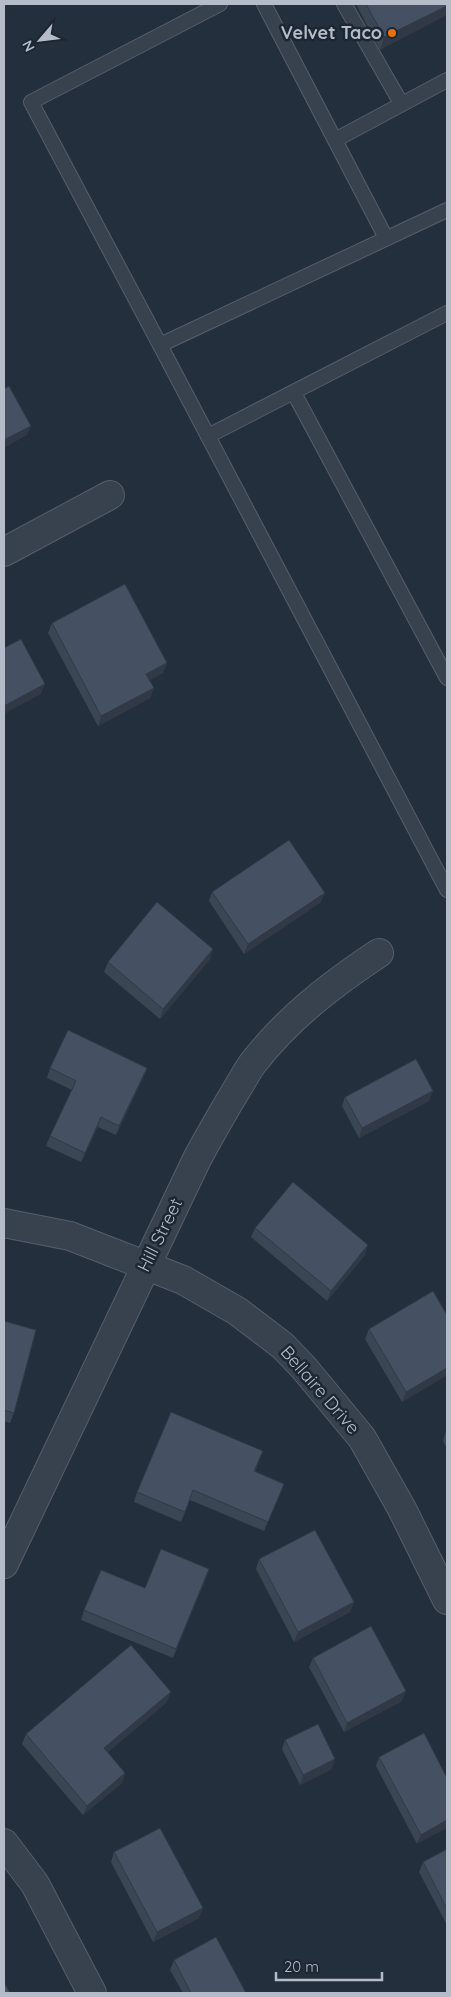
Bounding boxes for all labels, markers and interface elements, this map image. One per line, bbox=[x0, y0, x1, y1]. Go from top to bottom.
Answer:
north arrow bbox=[15, 15, 65, 65]
place label: Velvet Taco bbox=[281, 21, 382, 44]
marker: Velvet Taco bbox=[386, 27, 398, 39]
text: N bbox=[18, 37, 39, 55]
street label: Hill Street bbox=[132, 1194, 187, 1275]
street label: Bellaire Drive bbox=[276, 1341, 365, 1439]
scale bar bbox=[276, 1950, 382, 1982]
text: 20 m bbox=[284, 1957, 319, 1976]

